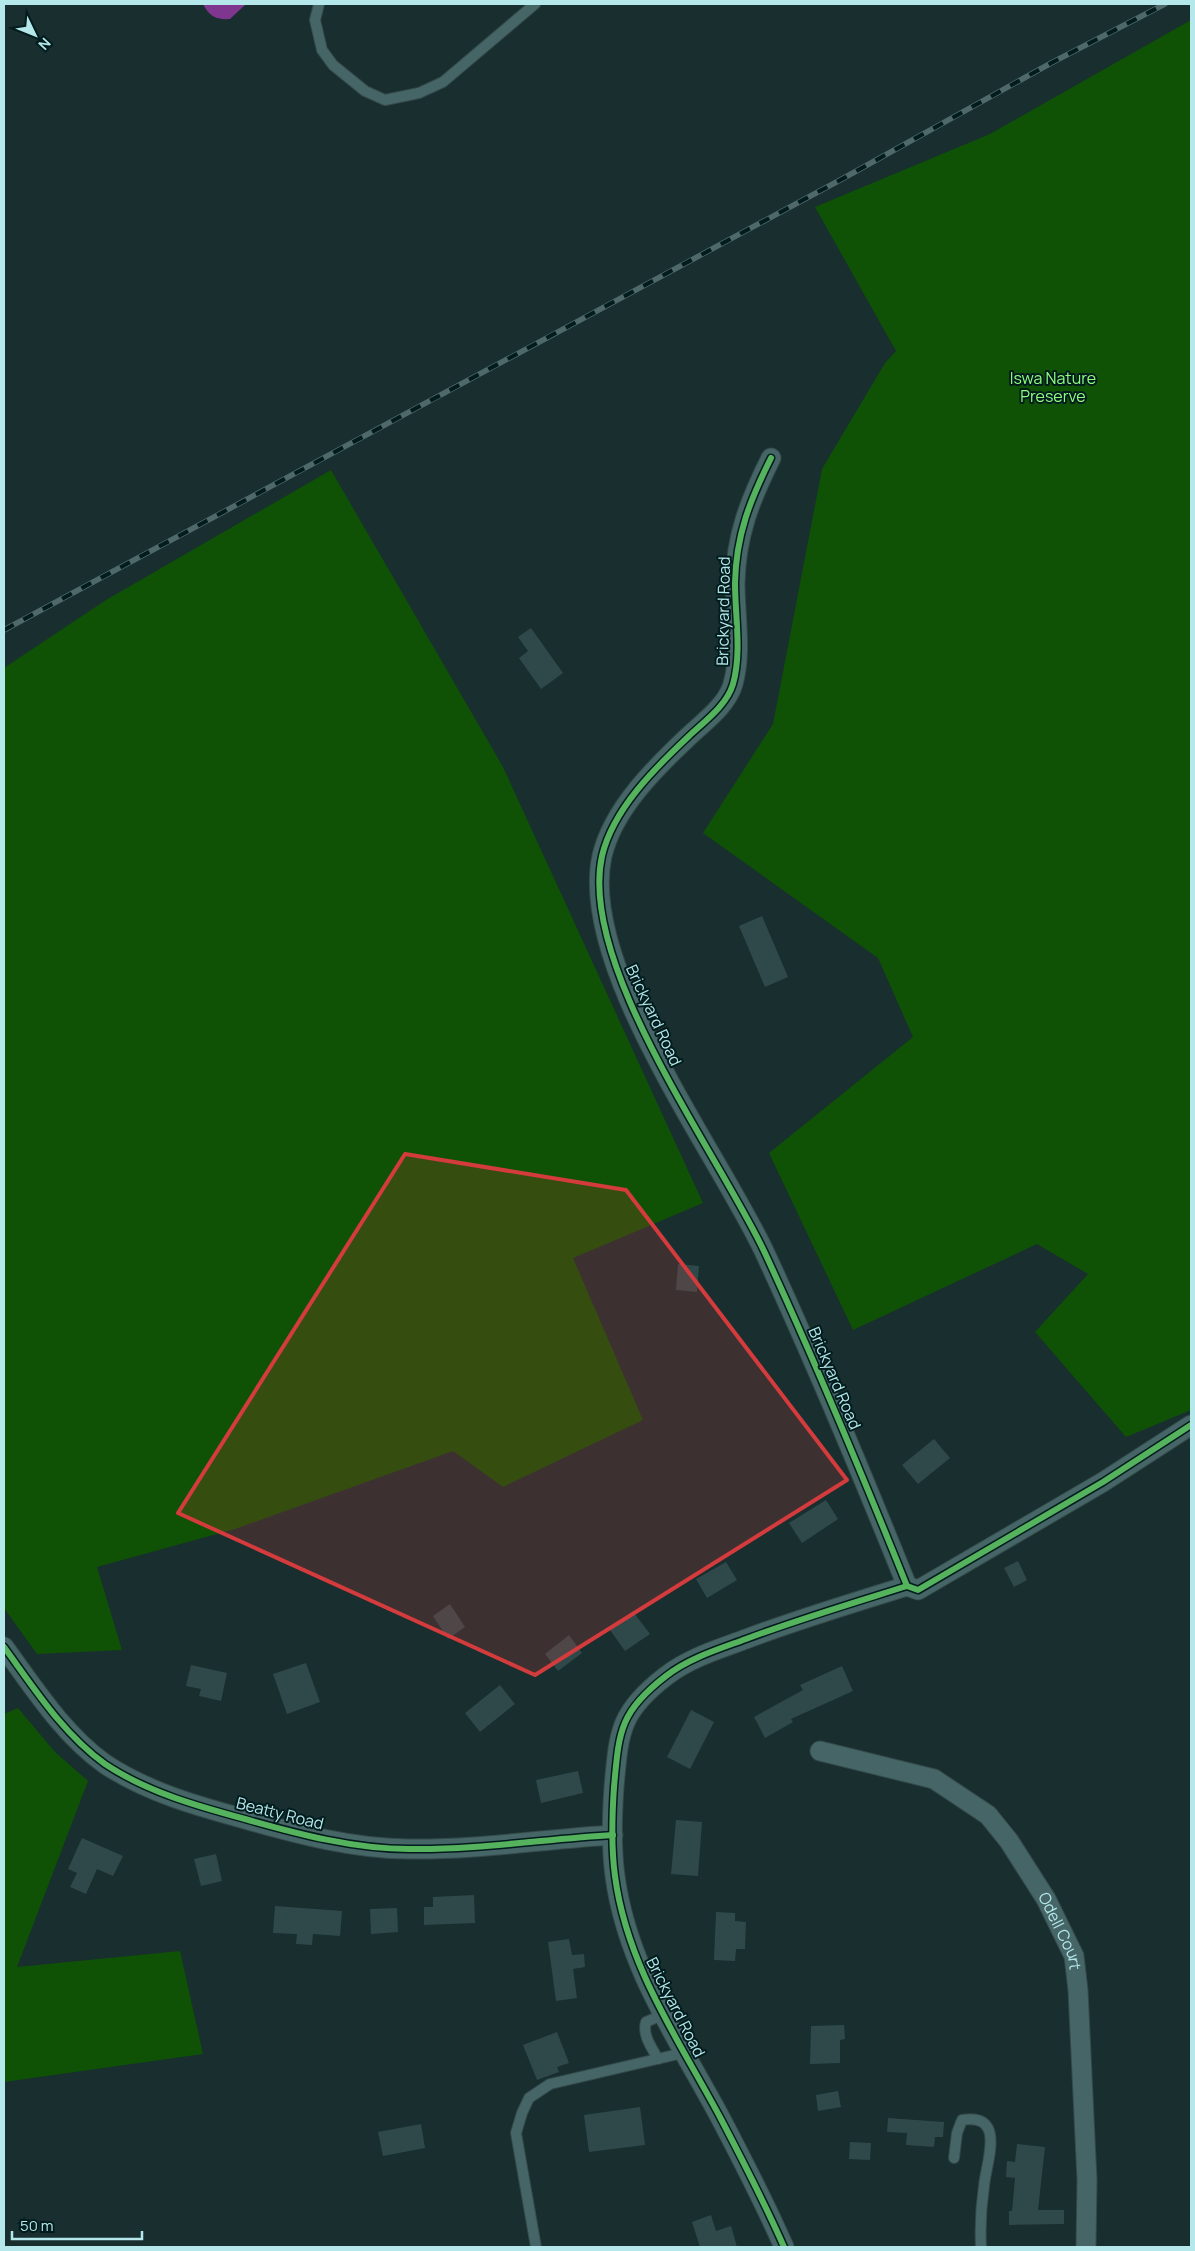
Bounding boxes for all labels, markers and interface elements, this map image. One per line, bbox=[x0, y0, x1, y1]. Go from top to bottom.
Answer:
north arrow bbox=[10, 10, 60, 60]
text: N bbox=[34, 34, 55, 54]
park label: Iswa Nature Preserve bbox=[1010, 367, 1096, 407]
street label: Brickyard Road bbox=[711, 556, 735, 666]
street label: Brickyard Road bbox=[621, 961, 687, 1069]
street label: Brickyard Road bbox=[804, 1323, 866, 1433]
street label: Beatty Road bbox=[234, 1792, 326, 1834]
street label: Odell Court bbox=[1033, 1888, 1087, 1971]
street label: Brickyard Road bbox=[641, 1953, 711, 2061]
scale bar bbox=[12, 2208, 142, 2240]
text: 50 m bbox=[20, 2215, 54, 2236]

